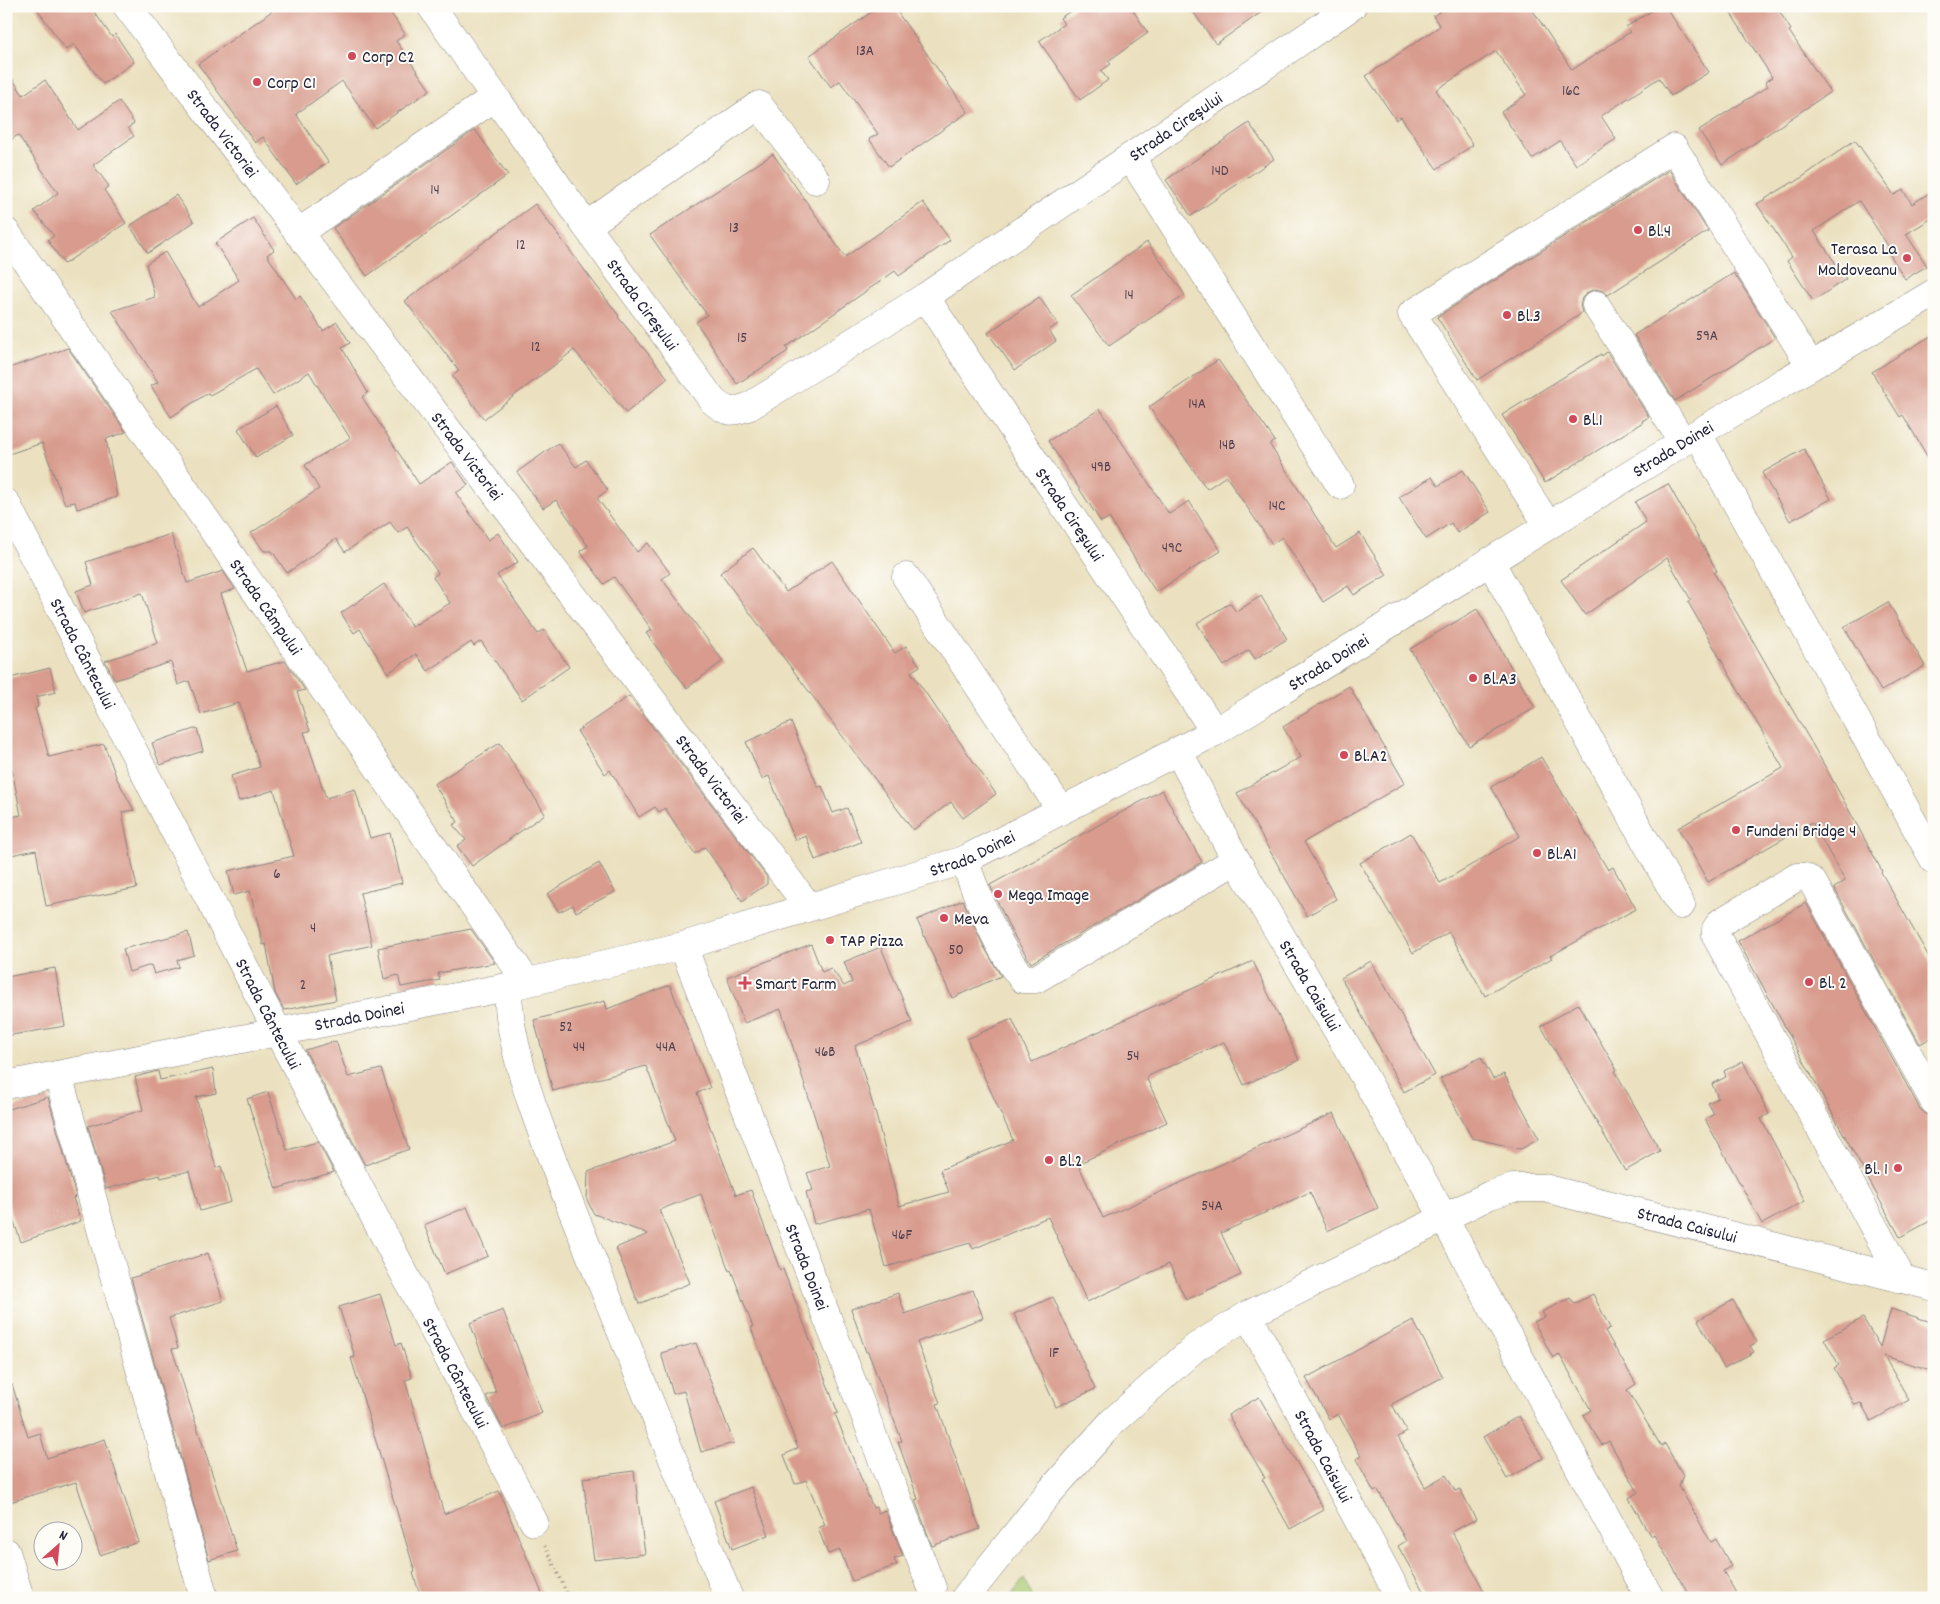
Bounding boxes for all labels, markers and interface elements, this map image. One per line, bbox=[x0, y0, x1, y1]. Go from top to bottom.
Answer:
house number: 13A bbox=[856, 41, 874, 63]
place label: Corp C2 bbox=[362, 46, 415, 71]
marker: Corp C2 bbox=[346, 50, 358, 62]
place label: Corp C1 bbox=[267, 72, 316, 97]
marker: Corp C1 bbox=[251, 76, 263, 88]
house number: 16C bbox=[1562, 81, 1580, 103]
street label: Strada Victoriei bbox=[179, 85, 263, 184]
street label: Strada Cireșului bbox=[1125, 88, 1229, 169]
house number: 14D bbox=[1211, 161, 1229, 183]
house number: 14 bbox=[430, 180, 440, 202]
house number: 13 bbox=[729, 218, 739, 240]
place label: Bl.4 bbox=[1648, 220, 1671, 245]
marker: Bl.4 bbox=[1632, 224, 1644, 236]
house number: 12 bbox=[516, 235, 526, 257]
place label: Terasa La Moldoveanu bbox=[1818, 238, 1898, 284]
marker: Terasa La Moldoveanu bbox=[1901, 252, 1913, 264]
street label: Strada Cireșului bbox=[599, 255, 683, 357]
house number: 14 bbox=[1124, 285, 1134, 307]
place label: Bl.3 bbox=[1517, 305, 1541, 330]
marker: Bl.3 bbox=[1501, 309, 1513, 321]
house number: 59A bbox=[1696, 326, 1718, 348]
house number: 15 bbox=[737, 328, 747, 350]
house number: 12 bbox=[531, 337, 541, 359]
house number: 14A bbox=[1188, 394, 1206, 416]
street label: Strada Victoriei bbox=[423, 408, 507, 507]
place label: Bl.1 bbox=[1583, 409, 1603, 434]
marker: Bl.1 bbox=[1567, 413, 1579, 425]
street label: Strada Doinei bbox=[1629, 417, 1719, 485]
house number: 14B bbox=[1219, 435, 1235, 457]
house number: 49B bbox=[1091, 457, 1111, 479]
street label: Strada Cireșului bbox=[1027, 464, 1108, 568]
house number: 14C bbox=[1269, 496, 1285, 518]
house number: 49C bbox=[1162, 538, 1182, 560]
street label: Strada Câmpului bbox=[222, 555, 306, 661]
street label: Strada Cântecului bbox=[42, 595, 120, 714]
street label: Strada Doinei bbox=[1284, 629, 1375, 699]
place label: Bl.A3 bbox=[1483, 668, 1517, 693]
marker: Bl.A3 bbox=[1467, 672, 1479, 684]
street label: Strada Victoriei bbox=[668, 730, 752, 830]
place label: Bl.A2 bbox=[1354, 745, 1388, 770]
marker: Bl.A2 bbox=[1338, 749, 1350, 761]
place label: Fundeni Bridge 4 bbox=[1746, 820, 1857, 845]
marker: Fundeni Bridge 4 bbox=[1730, 824, 1742, 836]
street label: Strada Doinei bbox=[927, 826, 1020, 885]
place label: Bl.A1 bbox=[1547, 843, 1577, 868]
marker: Bl.A1 bbox=[1531, 847, 1543, 859]
house number: 6 bbox=[273, 864, 281, 886]
place label: Mega Image bbox=[1008, 884, 1089, 909]
marker: Mega Image bbox=[992, 888, 1004, 900]
place label: Meva bbox=[954, 908, 989, 933]
marker: Meva bbox=[938, 912, 950, 924]
house number: 4 bbox=[310, 918, 316, 940]
place label: TAP Pizza bbox=[840, 930, 903, 955]
marker: TAP Pizza bbox=[824, 934, 836, 946]
street label: Strada Caisului bbox=[1271, 936, 1345, 1037]
house number: 50 bbox=[948, 940, 964, 962]
street label: Strada Cântecului bbox=[227, 955, 305, 1075]
place label: Bl. 2 bbox=[1819, 972, 1847, 997]
place label: Smart Farm bbox=[755, 973, 837, 998]
house number: 2 bbox=[300, 975, 306, 997]
marker: Bl. 2 bbox=[1803, 976, 1815, 988]
marker: Smart Farm bbox=[739, 977, 751, 989]
street label: Strada Doinei bbox=[313, 997, 407, 1039]
house number: 52 bbox=[559, 1017, 573, 1039]
house number: 44 bbox=[573, 1037, 585, 1059]
house number: 44A bbox=[656, 1037, 676, 1059]
house number: 46B bbox=[815, 1042, 835, 1064]
house number: 54 bbox=[1126, 1046, 1140, 1068]
place label: Bl.2 bbox=[1059, 1150, 1083, 1175]
marker: Bl.2 bbox=[1043, 1154, 1055, 1166]
place label: Bl. 1 bbox=[1864, 1158, 1888, 1183]
marker: Bl. 1 bbox=[1892, 1162, 1904, 1174]
house number: 54A bbox=[1201, 1196, 1223, 1218]
street label: Strada Caisului bbox=[1634, 1202, 1739, 1251]
street label: Strada Doinei bbox=[777, 1221, 833, 1315]
house number: 46F bbox=[892, 1225, 912, 1247]
street label: Strada Cântecului bbox=[414, 1314, 493, 1433]
house number: 1F bbox=[1049, 1343, 1059, 1365]
street label: Strada Caisului bbox=[1286, 1406, 1357, 1508]
north arrow bbox=[32, 1522, 82, 1572]
text: N bbox=[55, 1526, 71, 1547]

